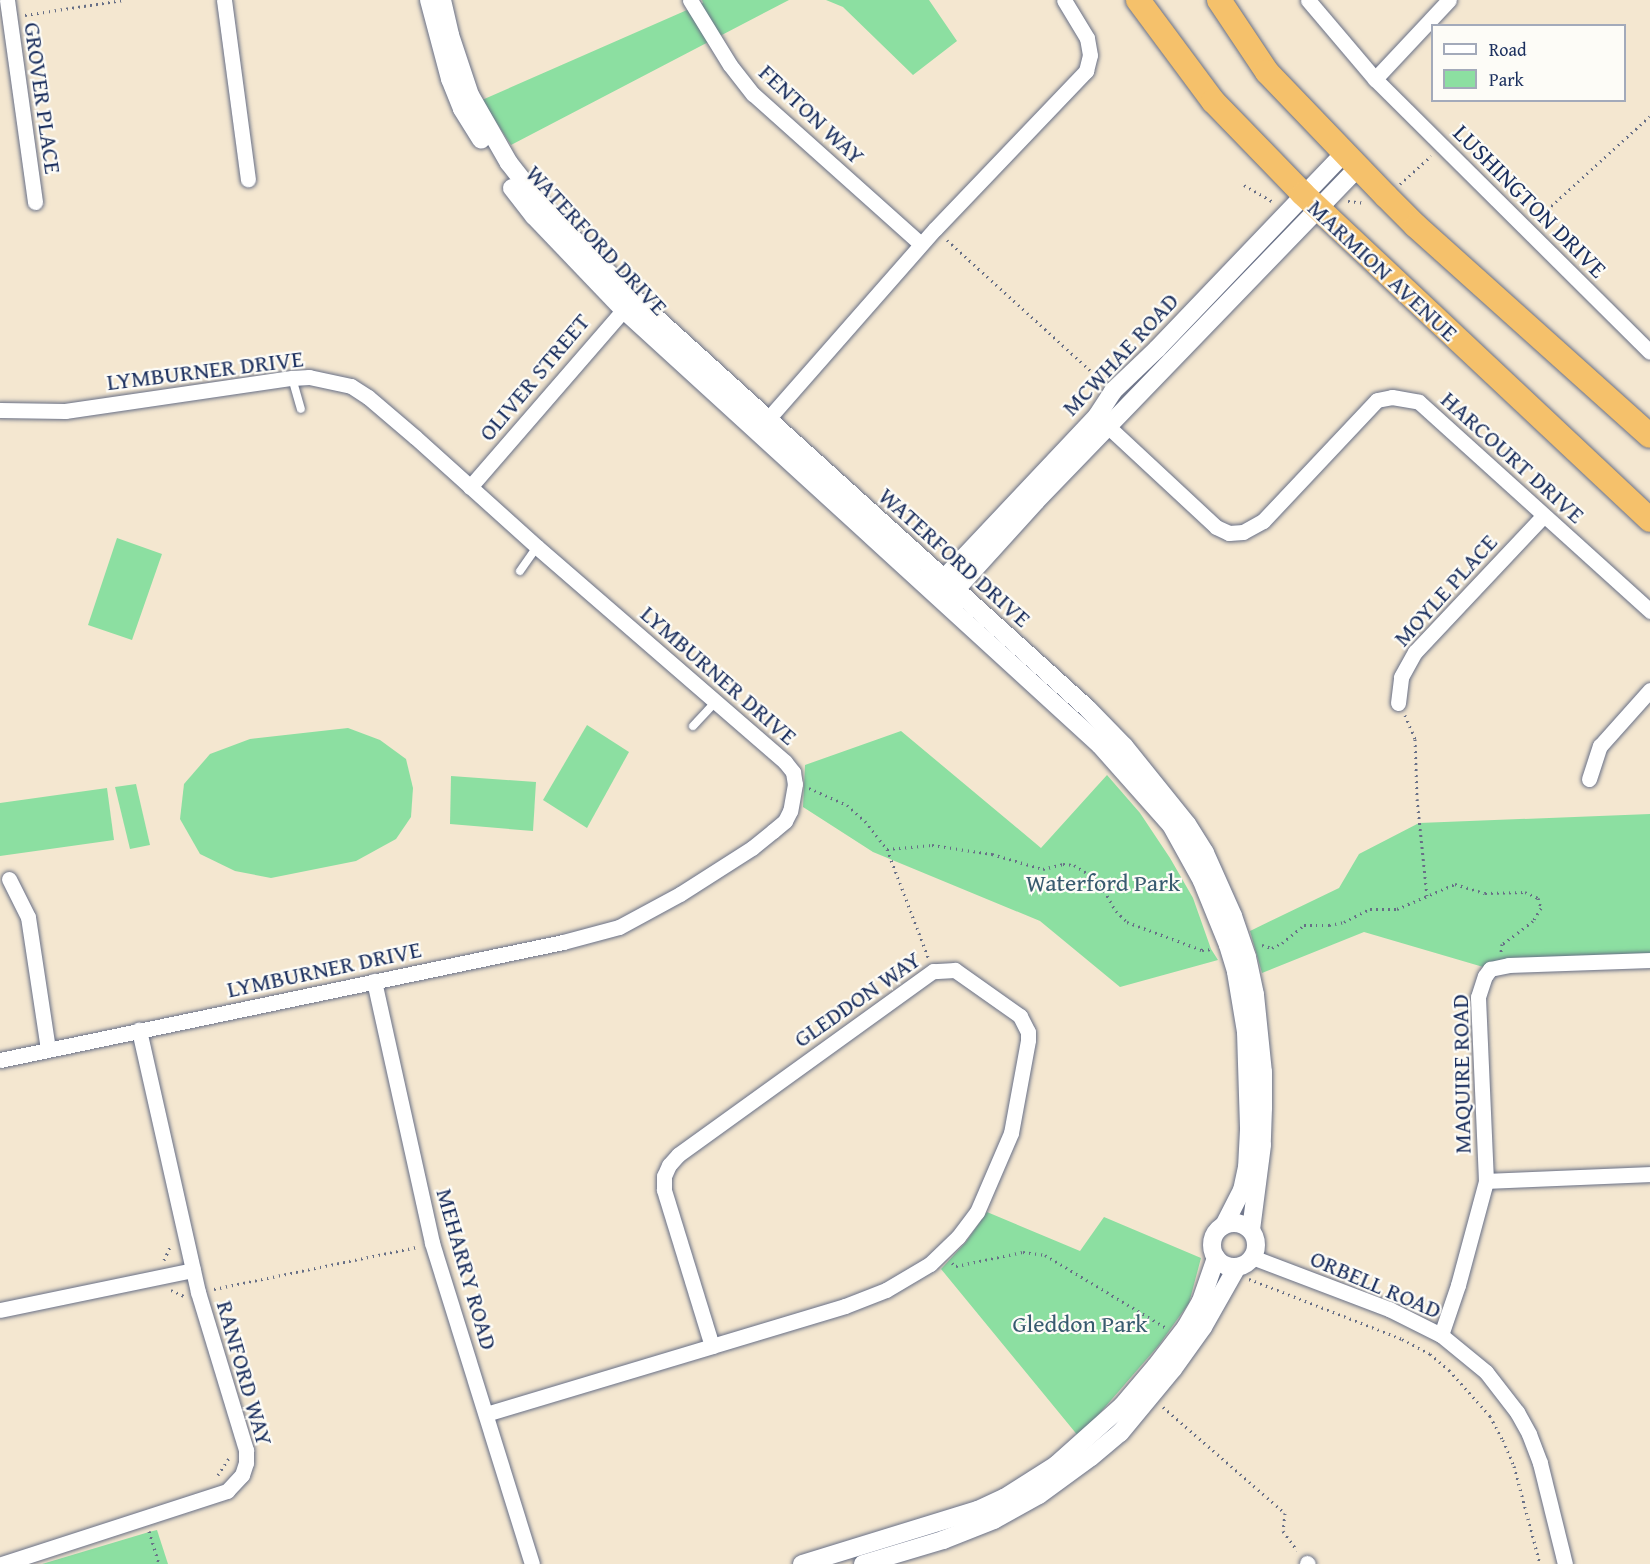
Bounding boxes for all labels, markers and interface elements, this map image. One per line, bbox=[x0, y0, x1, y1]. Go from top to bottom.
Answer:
street label: GROVER PLACE bbox=[18, 20, 68, 176]
legend bbox=[1431, 24, 1626, 102]
text: Road bbox=[1489, 36, 1527, 63]
street label: FENTON WAY bbox=[753, 58, 871, 170]
text: Park bbox=[1489, 66, 1524, 93]
street label: LUSHINGTON DRIVE bbox=[1447, 118, 1613, 284]
street label: WATERFORD DRIVE bbox=[520, 159, 674, 321]
street label: MARMION AVENUE bbox=[1302, 193, 1464, 347]
street label: MCWHAE ROAD bbox=[1056, 286, 1184, 422]
street label: OLIVER STREET bbox=[472, 307, 596, 447]
street label: LYMBURNER DRIVE bbox=[105, 344, 305, 396]
street label: HARCOURT DRIVE bbox=[1435, 385, 1591, 529]
street label: WATERFORD DRIVE bbox=[873, 481, 1037, 633]
street label: MOYLE PLACE bbox=[1387, 528, 1503, 652]
street label: LYMBURNER DRIVE bbox=[635, 599, 803, 751]
park label: Waterford Park bbox=[1026, 869, 1180, 897]
street label: LYMBURNER DRIVE bbox=[224, 934, 424, 1004]
street label: GLEDDON WAY bbox=[788, 945, 926, 1053]
street label: MAQUIRE ROAD bbox=[1445, 994, 1477, 1154]
street label: MEHARRY ROAD bbox=[430, 1185, 504, 1353]
street label: ORBELL ROAD bbox=[1306, 1243, 1446, 1325]
street label: RANFORD WAY bbox=[211, 1297, 279, 1449]
park label: Gleddon Park bbox=[1012, 1310, 1148, 1338]

